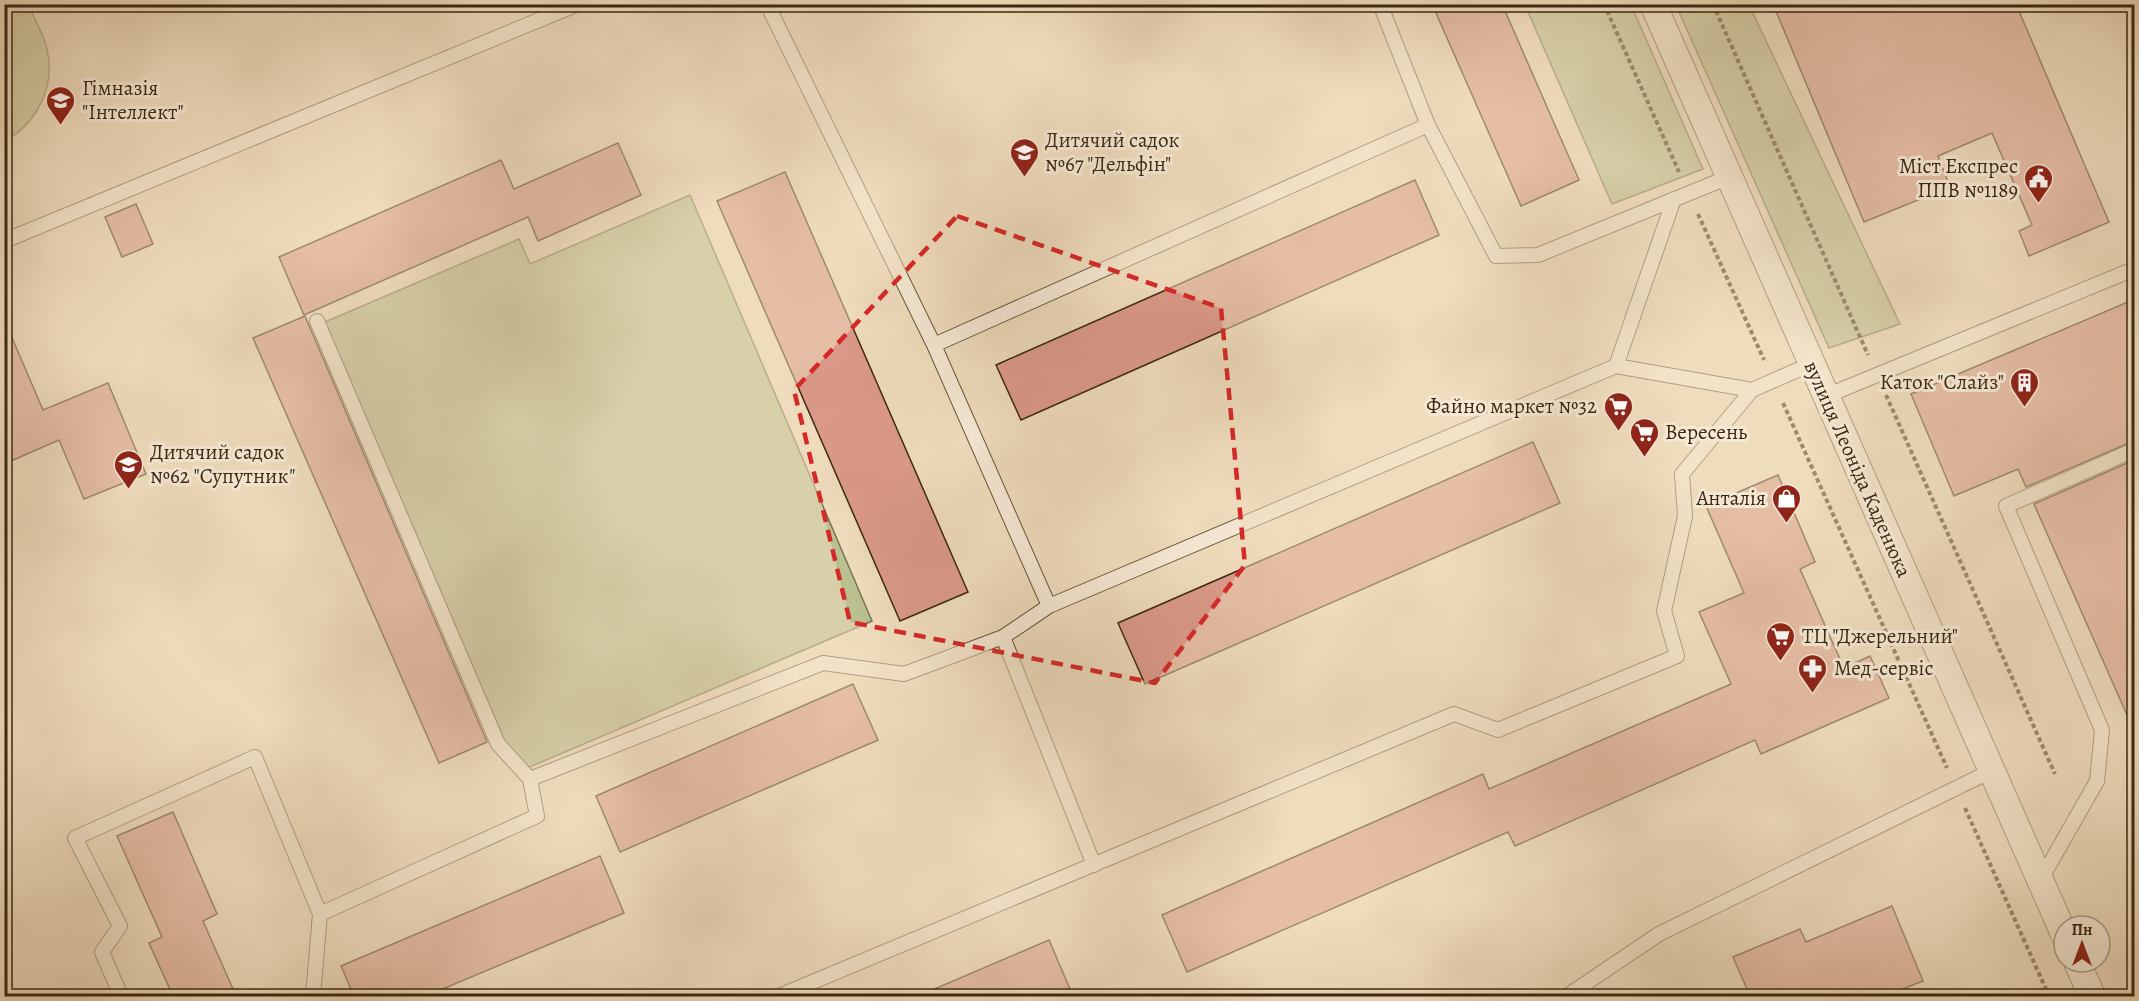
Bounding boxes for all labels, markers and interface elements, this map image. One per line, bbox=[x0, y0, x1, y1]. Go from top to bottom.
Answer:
place label: Гімназія "Інтеллект" bbox=[82, 74, 184, 126]
school or university icon: Гімназія "Інтеллект" bbox=[45, 84, 77, 126]
place label: Дитячий садок №67 "Дельфін" bbox=[1045, 126, 1180, 178]
school or university icon: Дитячий садок №67 "Дельфін" bbox=[1008, 136, 1040, 178]
place label: Міст Експрес ППВ №1189 bbox=[1899, 152, 2018, 204]
public building icon: Міст Експрес ППВ №1189 bbox=[2023, 162, 2055, 204]
street label: вулиця Леоніда Каденюка bbox=[1798, 356, 1919, 582]
building icon: Каток "Слайз" bbox=[2009, 366, 2041, 408]
place label: Каток "Слайз" bbox=[1880, 368, 2004, 396]
supermarket icon: Файно маркет №32 bbox=[1602, 390, 1634, 432]
place label: Файно маркет №32 bbox=[1426, 392, 1597, 420]
supermarket icon: Вересень bbox=[1628, 416, 1660, 458]
place label: Вересень bbox=[1665, 418, 1747, 446]
place label: Дитячий садок №62 "Супутник" bbox=[150, 438, 295, 490]
school or university icon: Дитячий садок №62 "Супутник" bbox=[113, 448, 145, 490]
shop icon: Анталія bbox=[1771, 482, 1803, 524]
place label: Анталія bbox=[1695, 484, 1766, 512]
supermarket icon: ТЦ "Джерельний" bbox=[1765, 620, 1797, 662]
place label: ТЦ "Джерельний" bbox=[1802, 622, 1958, 650]
pharmacy icon: Мед-сервіс bbox=[1797, 652, 1829, 694]
place label: Мед-сервіс bbox=[1834, 654, 1934, 682]
north arrow bbox=[2052, 914, 2112, 974]
text: Пн bbox=[2072, 919, 2092, 941]

